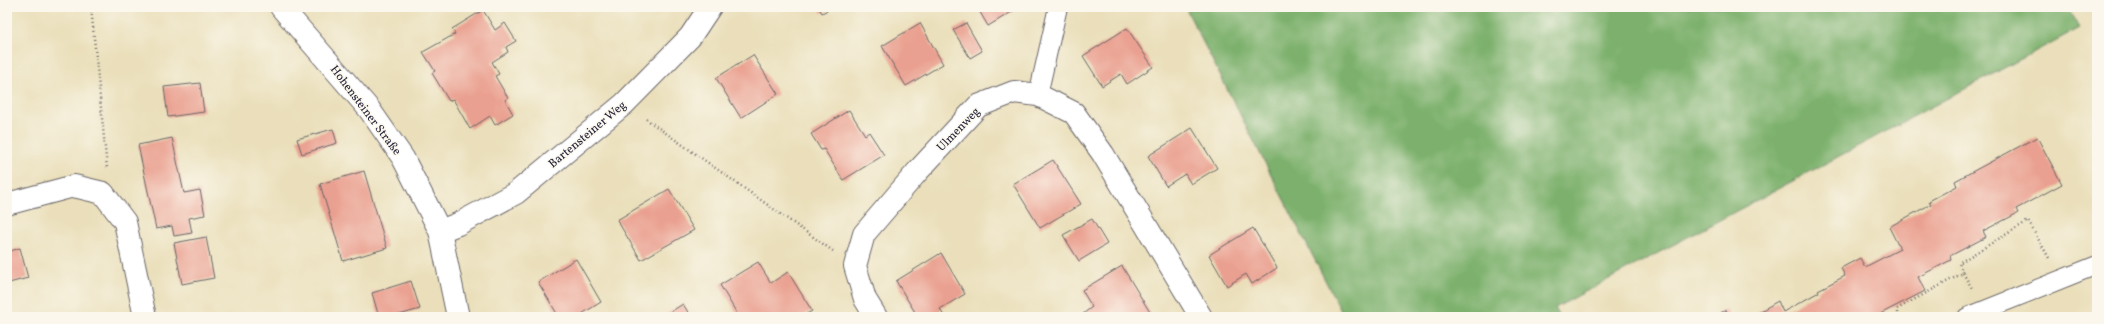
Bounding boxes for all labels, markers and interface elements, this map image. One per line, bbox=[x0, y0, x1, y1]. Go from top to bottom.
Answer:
street label: Hohensteiner Straße bbox=[326, 62, 405, 159]
street label: Bartensteiner Weg bbox=[545, 98, 630, 172]
street label: Ulmenweg bbox=[934, 104, 984, 155]

